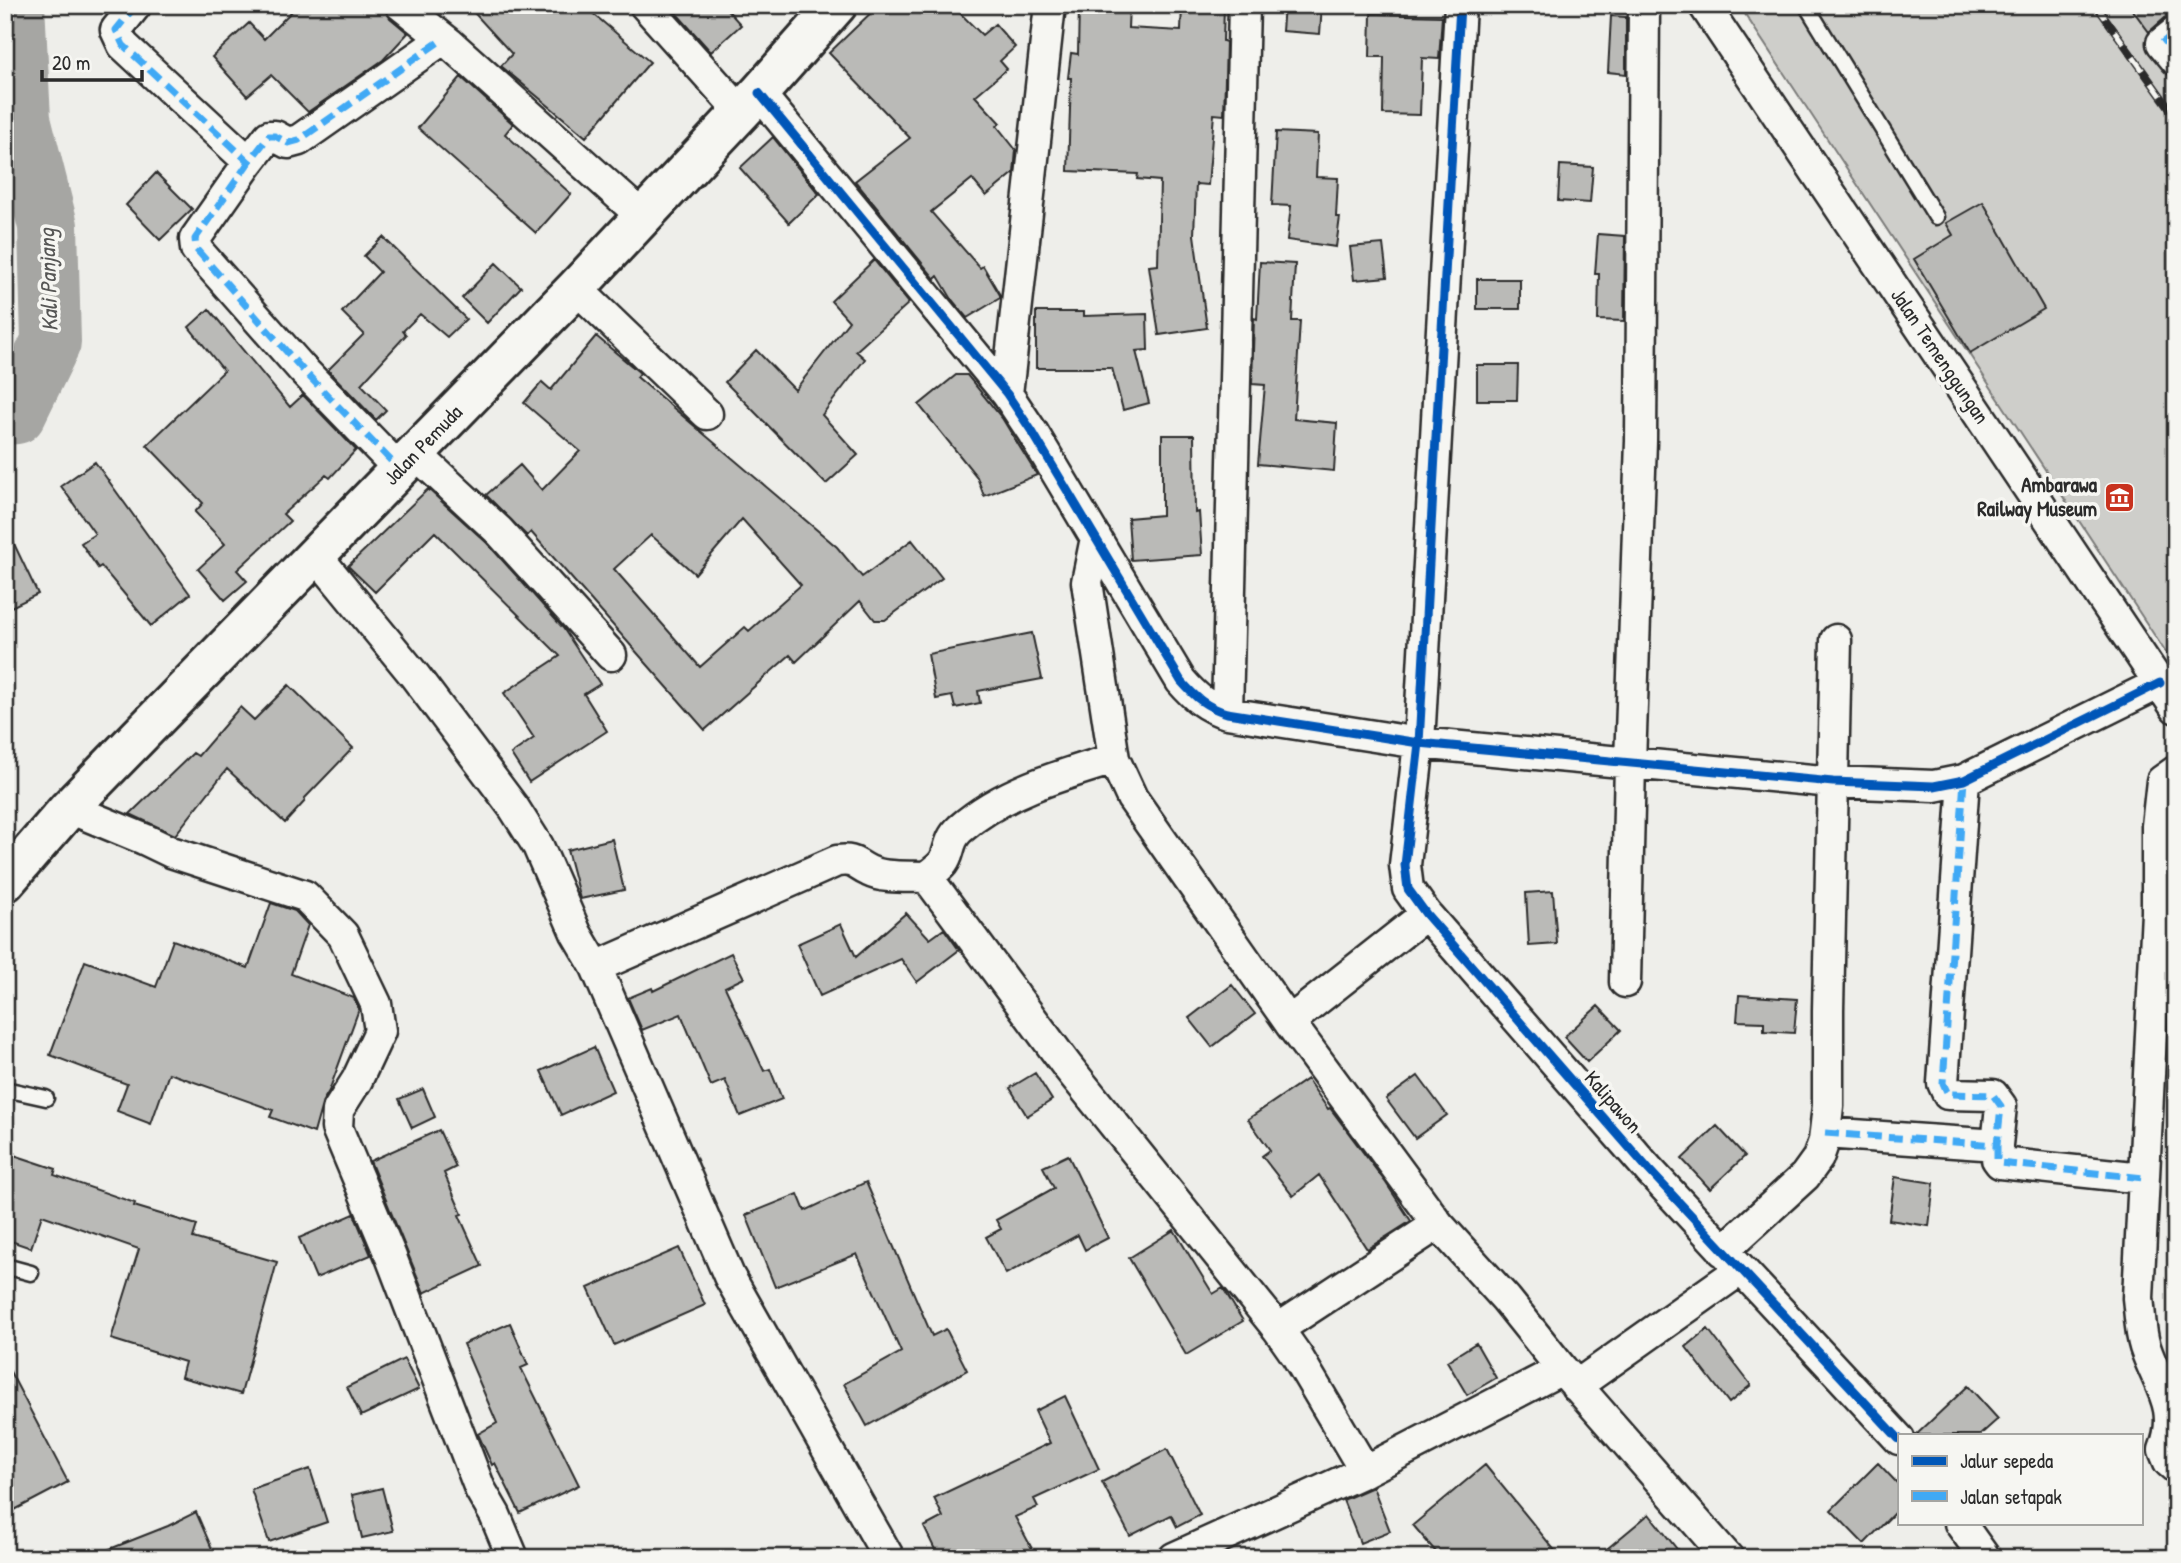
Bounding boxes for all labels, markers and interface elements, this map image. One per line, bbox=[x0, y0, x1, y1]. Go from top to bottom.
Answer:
scale bar bbox=[42, 38, 142, 82]
text: 20 m bbox=[52, 48, 90, 77]
water label: Kali Panjang bbox=[30, 226, 66, 332]
street label: Jalan Temenggungan bbox=[1884, 282, 1997, 429]
street label: Jalan Pemuda bbox=[377, 398, 468, 491]
place label: Ambarawa Railway Museum bbox=[1977, 470, 2098, 524]
museum icon: Ambarawa Railway Museum bbox=[2103, 480, 2137, 514]
street label: Kalipawon bbox=[1578, 1064, 1649, 1139]
legend bbox=[1898, 1434, 2142, 1524]
text: Jalur sepeda bbox=[1960, 1446, 2053, 1475]
text: Jalan setapak bbox=[1960, 1482, 2062, 1511]

